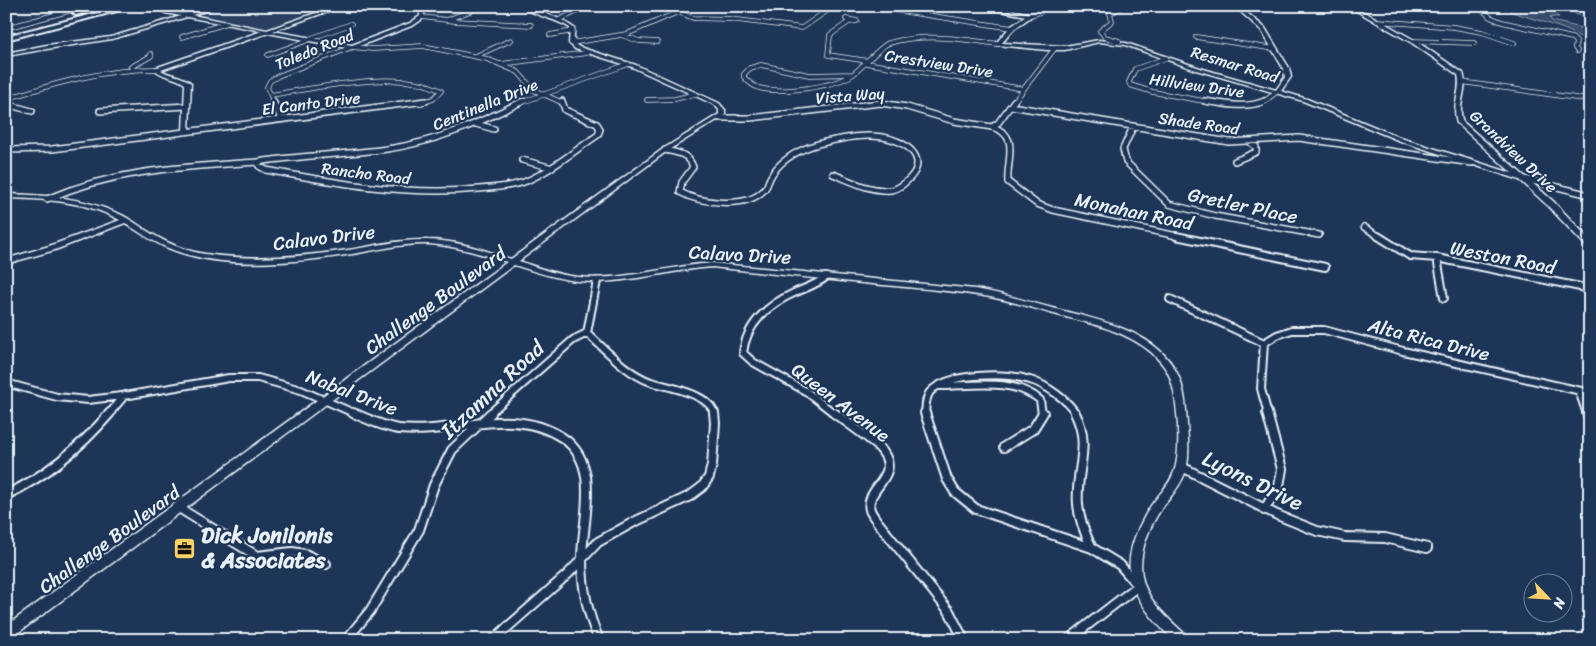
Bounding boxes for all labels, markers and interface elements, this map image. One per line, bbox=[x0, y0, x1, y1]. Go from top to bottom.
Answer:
street label: Toledo Road bbox=[270, 20, 360, 78]
street label: Resmar Road bbox=[1187, 37, 1284, 92]
street label: Crestview Drive bbox=[883, 41, 995, 86]
street label: Hillview Drive bbox=[1147, 64, 1246, 107]
street label: Centinella Drive bbox=[428, 70, 543, 139]
street label: Vista Way bbox=[814, 79, 886, 112]
street label: El Canto Drive bbox=[260, 83, 362, 124]
street label: Grandview Drive bbox=[1463, 102, 1565, 200]
street label: Shade Road bbox=[1157, 103, 1243, 144]
street label: Rancho Road bbox=[320, 154, 413, 194]
street label: Gretler Place bbox=[1185, 178, 1301, 233]
street label: Monahan Road bbox=[1072, 183, 1198, 241]
street label: Calavo Drive bbox=[271, 215, 377, 260]
street label: Weston Road bbox=[1447, 231, 1560, 284]
street label: Calavo Drive bbox=[688, 235, 792, 274]
street label: Challenge Boulevard bbox=[357, 236, 515, 363]
street label: Alta Rica Drive bbox=[1364, 308, 1493, 371]
street label: Itzamna Road bbox=[430, 329, 555, 449]
street label: Queen Avenue bbox=[784, 354, 897, 451]
street label: Nabal Drive bbox=[301, 360, 403, 425]
street label: Lyons Drive bbox=[1195, 439, 1310, 522]
street label: Challenge Boulevard bbox=[31, 475, 189, 602]
place label: Dick Jonilonis & Associates bbox=[201, 516, 333, 580]
office icon: Dick Jonilonis & Associates bbox=[173, 536, 197, 560]
north arrow bbox=[1524, 574, 1574, 624]
text: N bbox=[1546, 593, 1573, 613]

